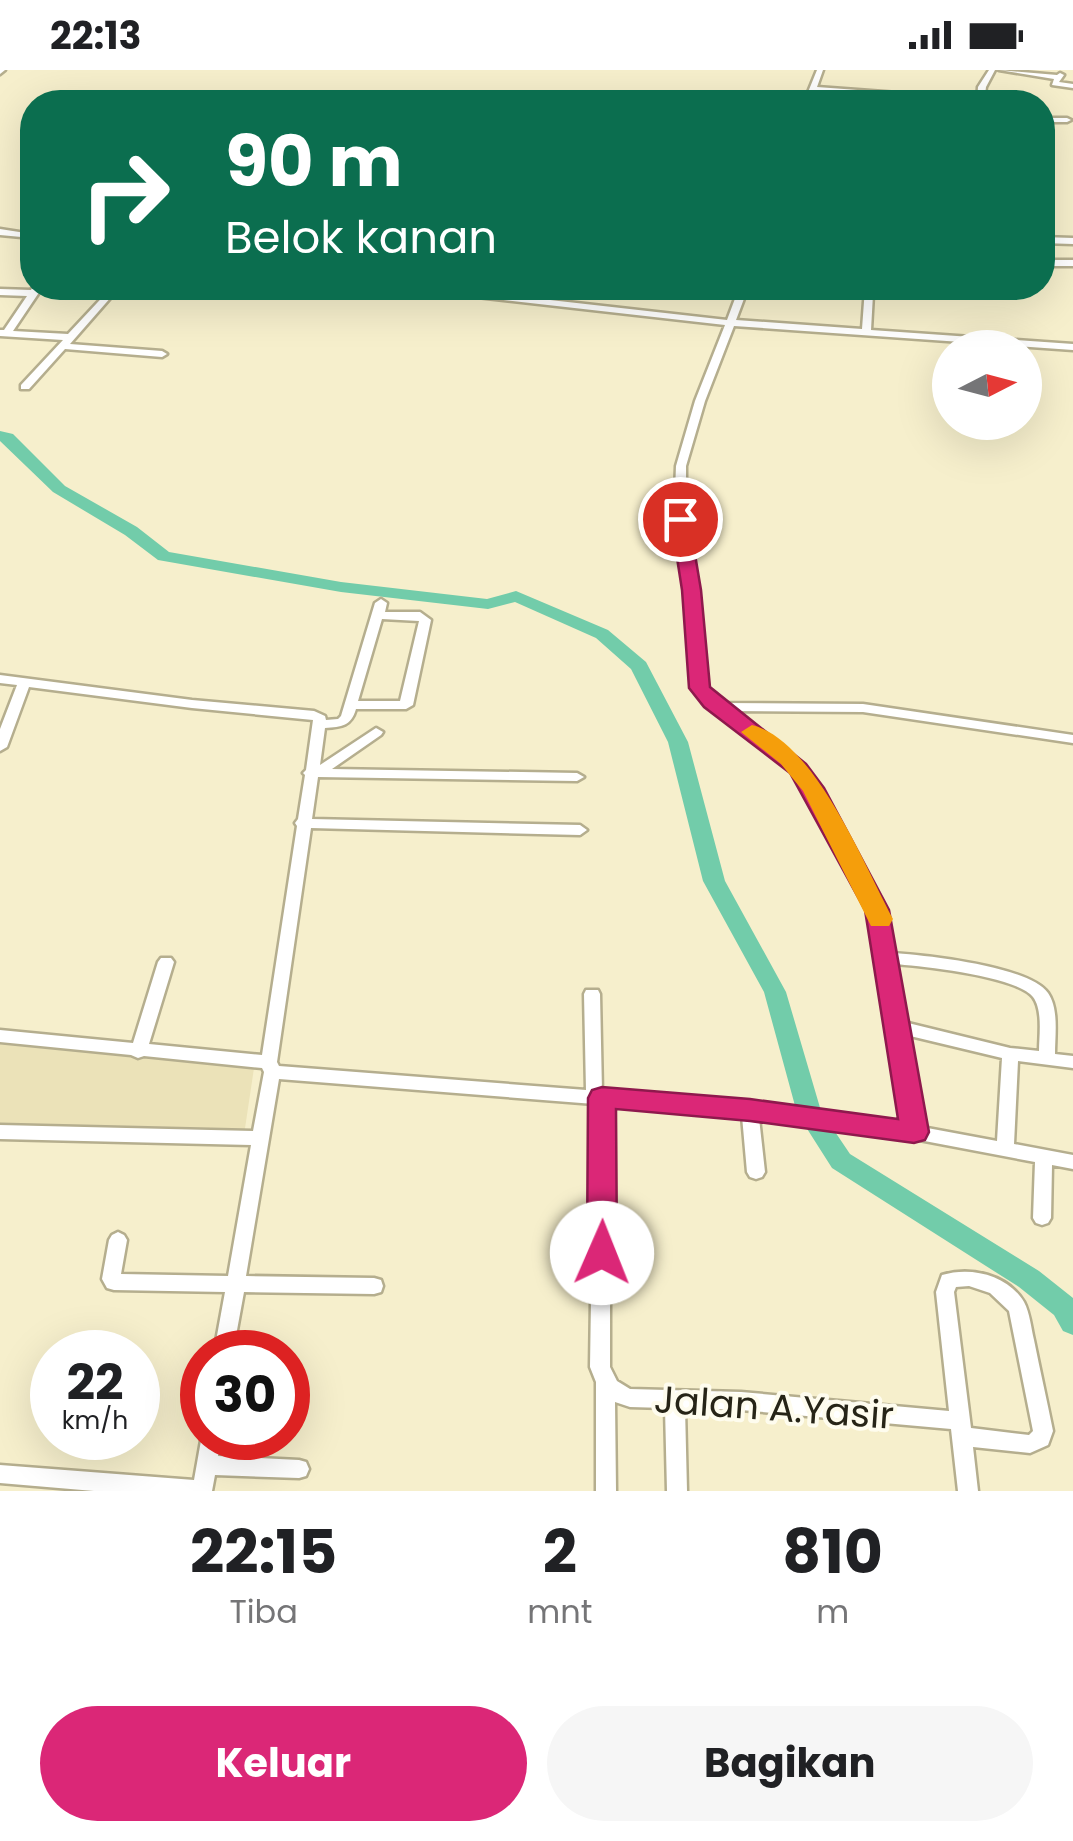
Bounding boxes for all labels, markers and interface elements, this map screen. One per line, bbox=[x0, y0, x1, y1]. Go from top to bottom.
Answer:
text: 22:13 bbox=[50, 9, 141, 62]
text: 90 m bbox=[225, 112, 403, 211]
icon: right bbox=[60, 130, 190, 260]
text: Belok kanan bbox=[225, 206, 497, 269]
north arrow bbox=[932, 330, 1042, 440]
map controls bbox=[932, 330, 1042, 440]
pin bbox=[638, 477, 723, 562]
icon: arrive bbox=[653, 492, 708, 547]
position arrow bbox=[550, 1201, 654, 1305]
speed limit sign: 30 bbox=[180, 1330, 310, 1460]
text: 22 bbox=[66, 1347, 124, 1418]
street label: Jalan A.Yasir bbox=[652, 1372, 896, 1442]
text: km/h bbox=[62, 1403, 128, 1438]
text: 22:15 bbox=[190, 1510, 337, 1594]
text: 2 bbox=[543, 1510, 577, 1594]
text: 810 bbox=[782, 1510, 883, 1594]
text: Tiba bbox=[229, 1589, 298, 1634]
text: mnt bbox=[527, 1589, 592, 1634]
text: m bbox=[816, 1589, 849, 1634]
button: Keluar bbox=[40, 1706, 527, 1821]
button: Bagikan bbox=[547, 1706, 1033, 1821]

